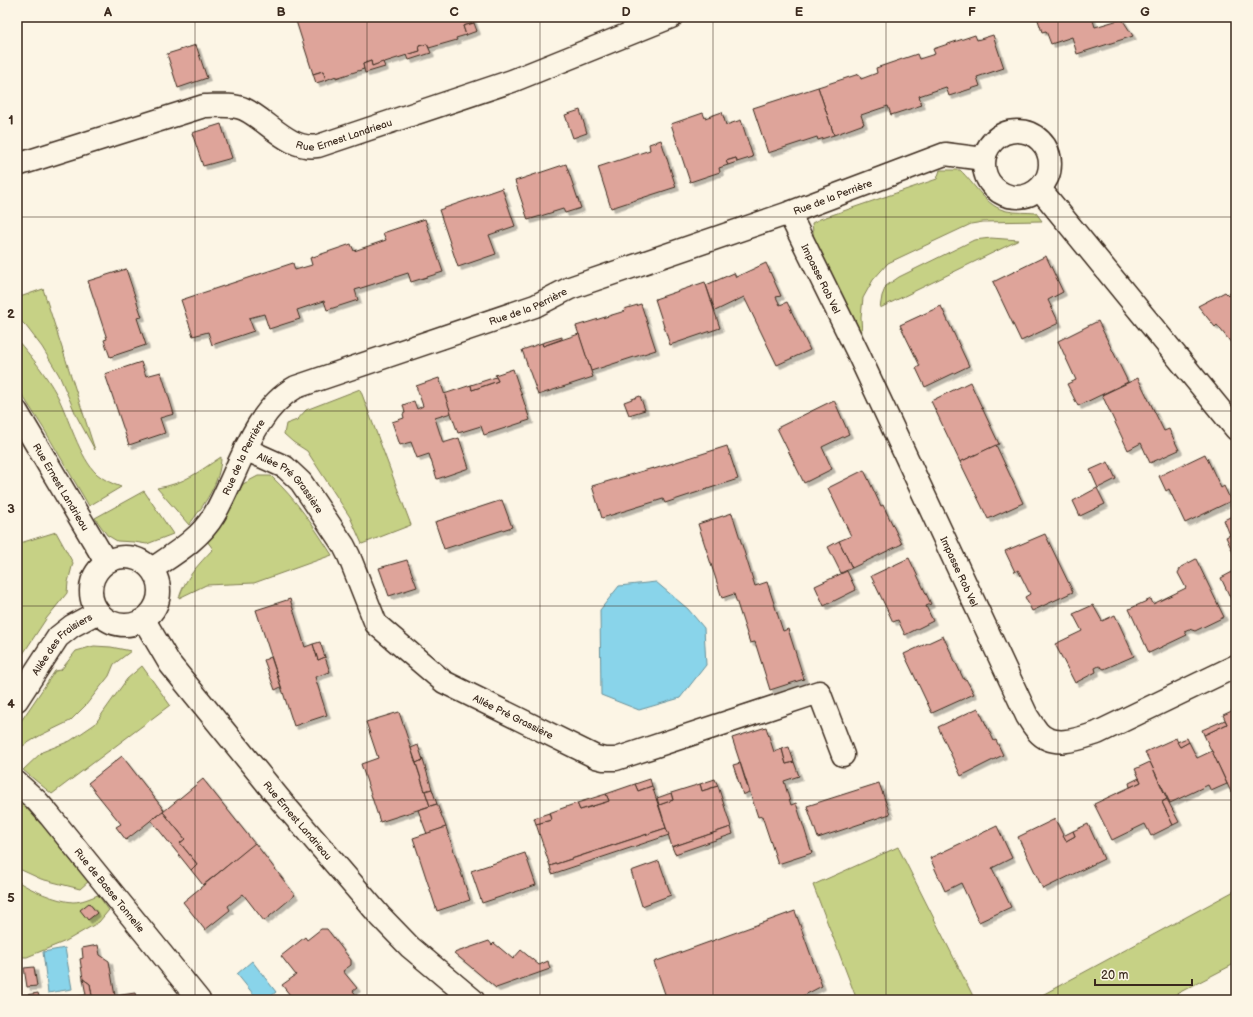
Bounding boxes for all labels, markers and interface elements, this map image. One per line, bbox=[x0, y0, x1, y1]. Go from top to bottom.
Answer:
text: A bbox=[103, 4, 112, 20]
text: B bbox=[276, 4, 286, 20]
text: C bbox=[449, 4, 459, 20]
text: D bbox=[621, 4, 631, 20]
text: E bbox=[795, 4, 804, 20]
text: F bbox=[968, 4, 976, 20]
text: G bbox=[1140, 4, 1150, 20]
text: 1 bbox=[8, 112, 14, 128]
street label: Rue Ernest Landrieau bbox=[294, 117, 394, 154]
street label: Rue de la Perrière bbox=[792, 177, 874, 218]
street label: Impasse Rob Vel bbox=[798, 242, 843, 316]
street label: Rue de la Perrière bbox=[488, 286, 569, 328]
text: 2 bbox=[7, 306, 15, 322]
street label: Rue de la Perrière bbox=[220, 417, 268, 497]
street label: Rue Ernest Landrieau bbox=[30, 441, 91, 533]
street label: Allée Pré Grassière bbox=[255, 450, 325, 516]
text: 3 bbox=[7, 501, 15, 517]
street label: Impasse Rob Vel bbox=[937, 535, 980, 609]
street label: Allée des Fraisiers bbox=[30, 611, 95, 678]
street label: Allée Pré Grassière bbox=[471, 692, 555, 742]
text: 4 bbox=[7, 696, 15, 712]
street label: Rue Ernest Landrieau bbox=[260, 779, 334, 863]
street label: Rue de Basse Tonnelle bbox=[72, 846, 147, 935]
text: 5 bbox=[7, 890, 15, 906]
scale bar bbox=[1095, 961, 1192, 987]
text: 20 m bbox=[1101, 968, 1128, 983]

